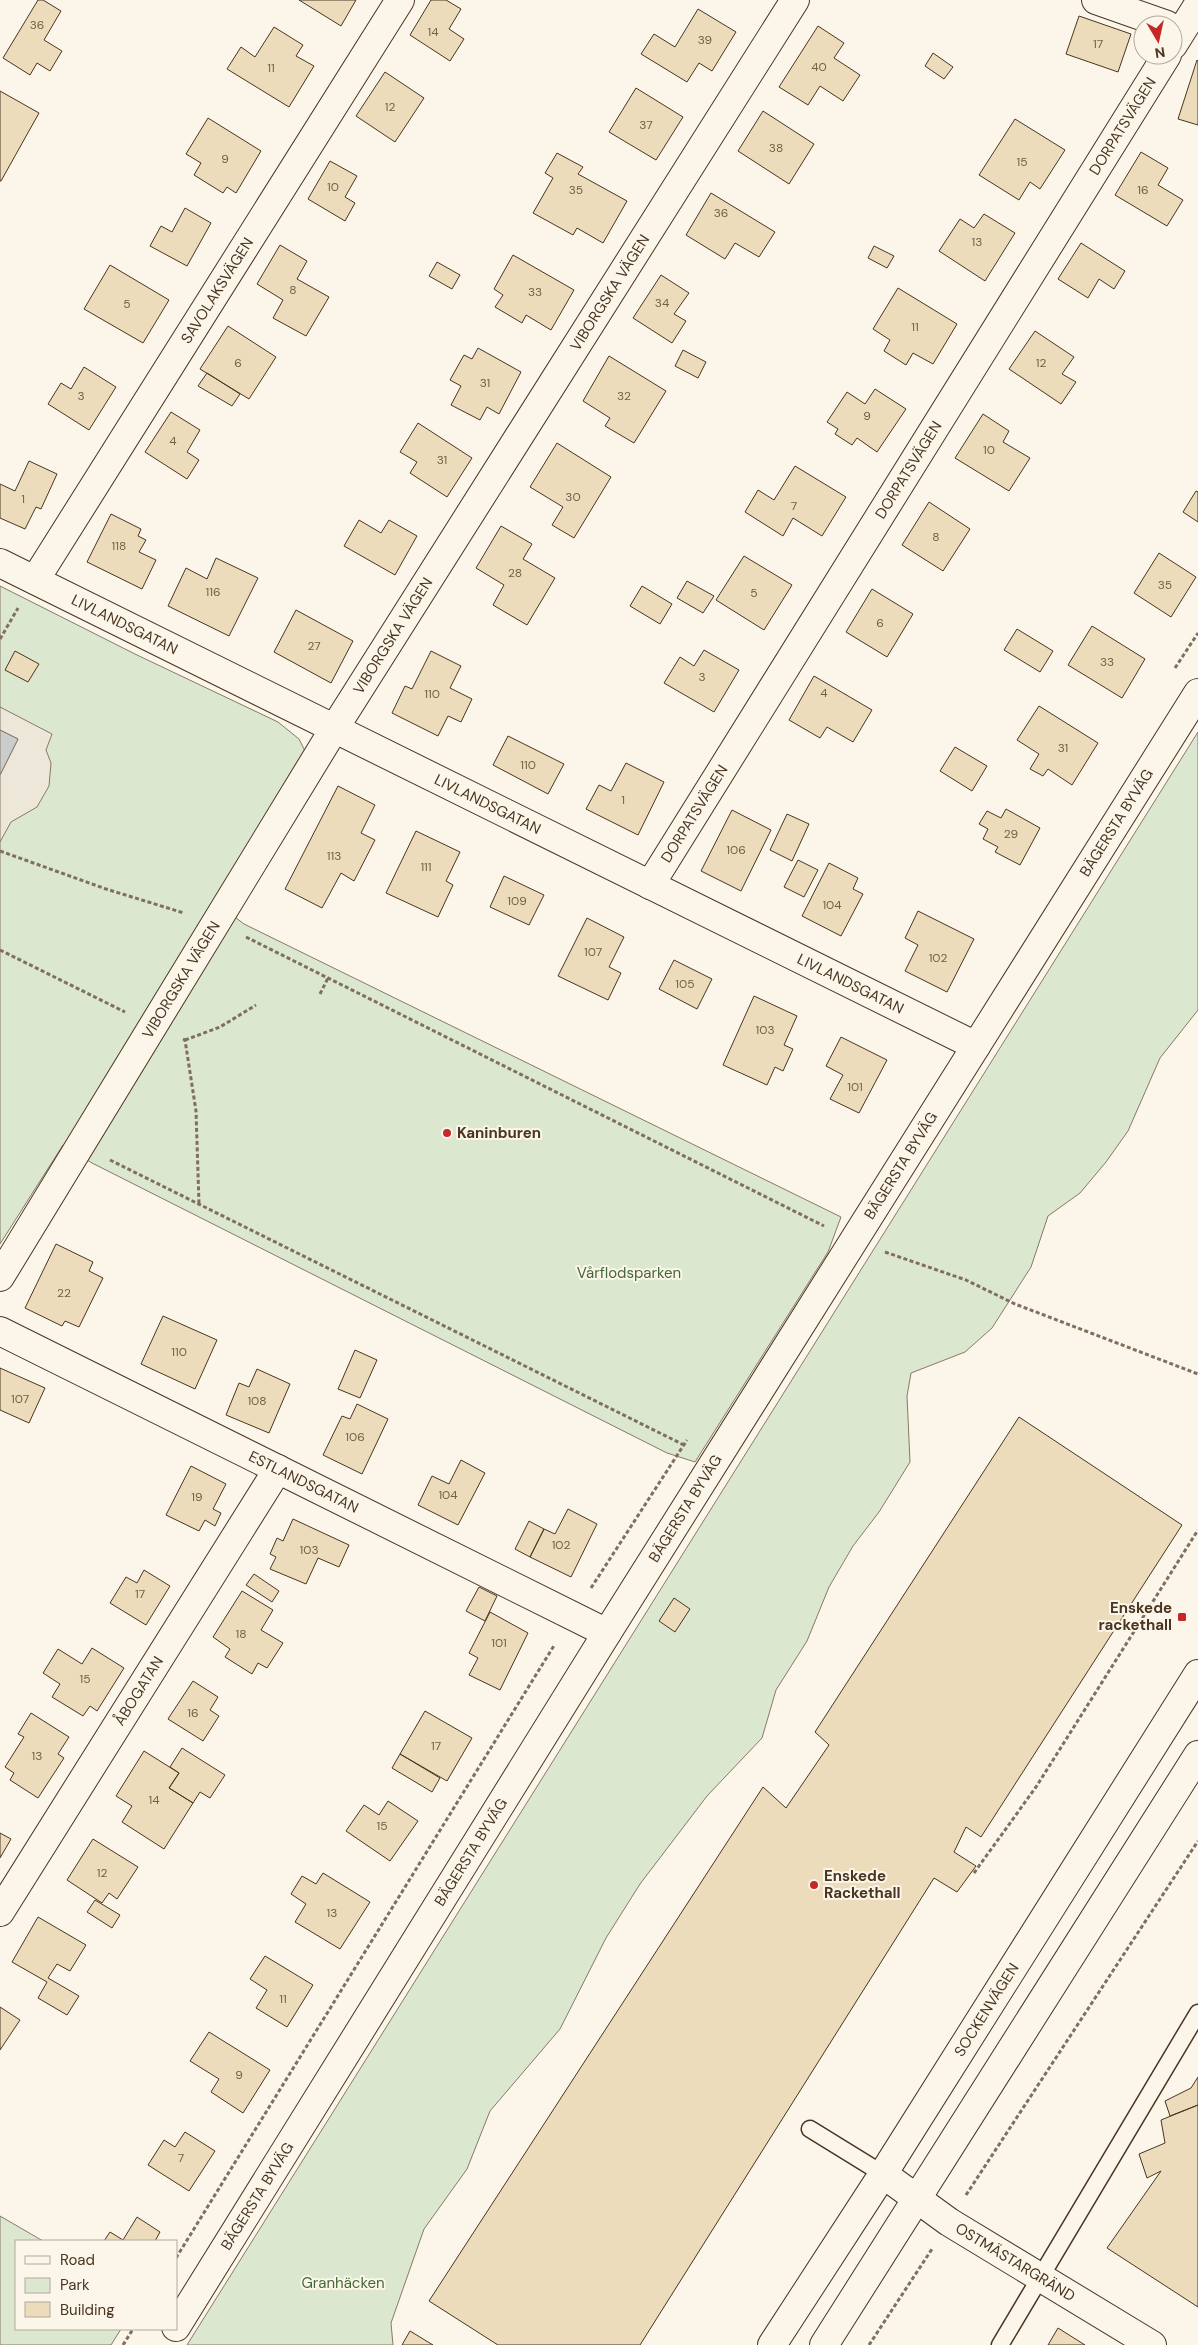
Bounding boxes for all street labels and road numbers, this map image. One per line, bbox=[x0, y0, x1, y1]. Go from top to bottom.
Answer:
street label: DORPATSVÄGEN bbox=[1085, 73, 1161, 179]
street label: VIBORGSKA VÄGEN bbox=[566, 231, 654, 355]
street label: SAVOLAKSVÄGEN bbox=[176, 234, 258, 347]
street label: DORPATSVÄGEN bbox=[870, 417, 947, 523]
street label: VIBORGSKA VÄGEN bbox=[349, 574, 437, 698]
street label: LIVLANDSGATAN bbox=[68, 590, 181, 659]
street label: DORPATSVÄGEN bbox=[656, 761, 732, 866]
street label: BÄGERSTA BYVÄG bbox=[1075, 765, 1158, 880]
street label: LIVLANDSGATAN bbox=[431, 769, 544, 839]
street label: VIBORGSKA VÄGEN bbox=[138, 917, 225, 1042]
street label: LIVLANDSGATAN bbox=[794, 949, 907, 1019]
street label: BÄGERSTA BYVÄG bbox=[860, 1108, 942, 1223]
street label: ESTLANDSGATAN bbox=[245, 1446, 362, 1518]
street label: BÄGERSTA BYVÄG bbox=[644, 1451, 727, 1566]
street label: ÅBOGATAN bbox=[109, 1652, 168, 1729]
street label: BÄGERSTA BYVÄG bbox=[430, 1794, 512, 1910]
street label: SOCKENVÄGEN bbox=[950, 1959, 1023, 2060]
street label: BÄGERSTA BYVÄG bbox=[216, 2139, 298, 2254]
street label: OSTMÄSTARGRÄND bbox=[952, 2218, 1079, 2306]

